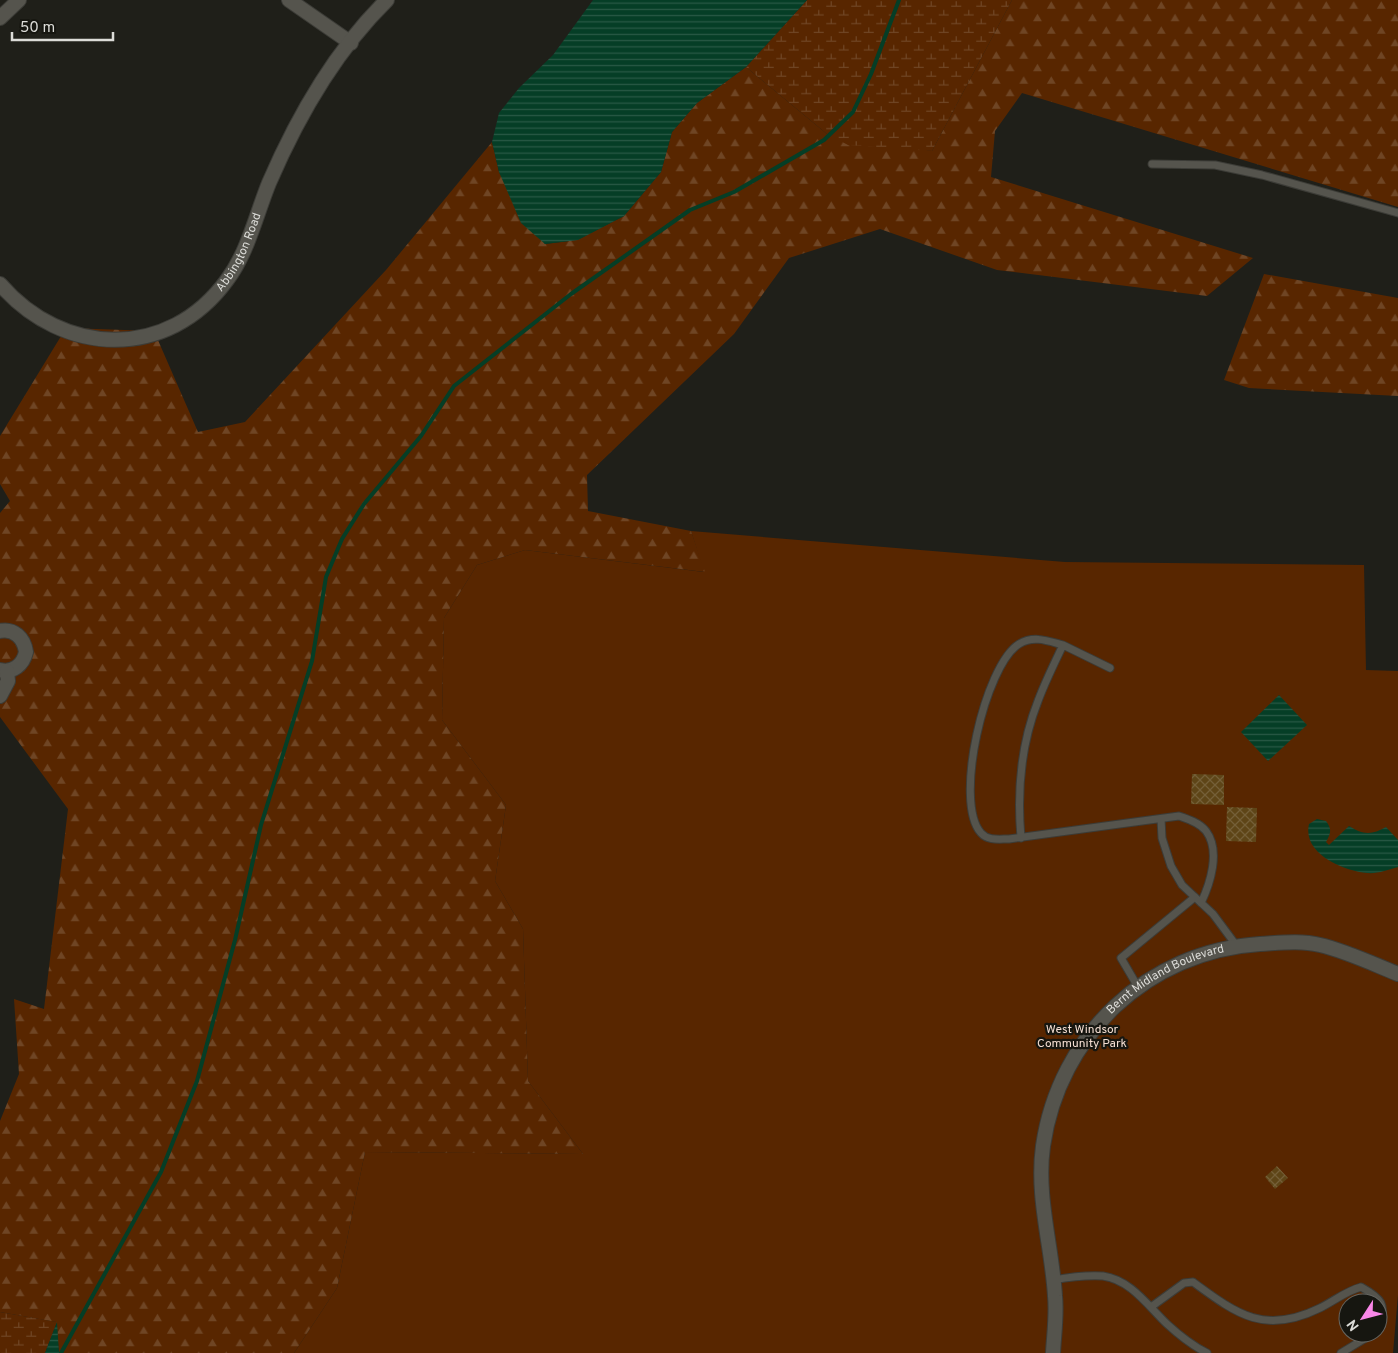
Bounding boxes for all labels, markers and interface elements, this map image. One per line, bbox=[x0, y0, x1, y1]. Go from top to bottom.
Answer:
scale bar bbox=[12, 10, 114, 42]
text: 50 m bbox=[20, 19, 55, 38]
street label: Abbington Road bbox=[213, 211, 266, 295]
street label: Bernt Midland Boulevard bbox=[1103, 941, 1226, 1018]
park label: West Windsor Community Park bbox=[1037, 1022, 1127, 1052]
north arrow bbox=[1338, 1293, 1388, 1343]
text: N bbox=[1344, 1316, 1364, 1334]

